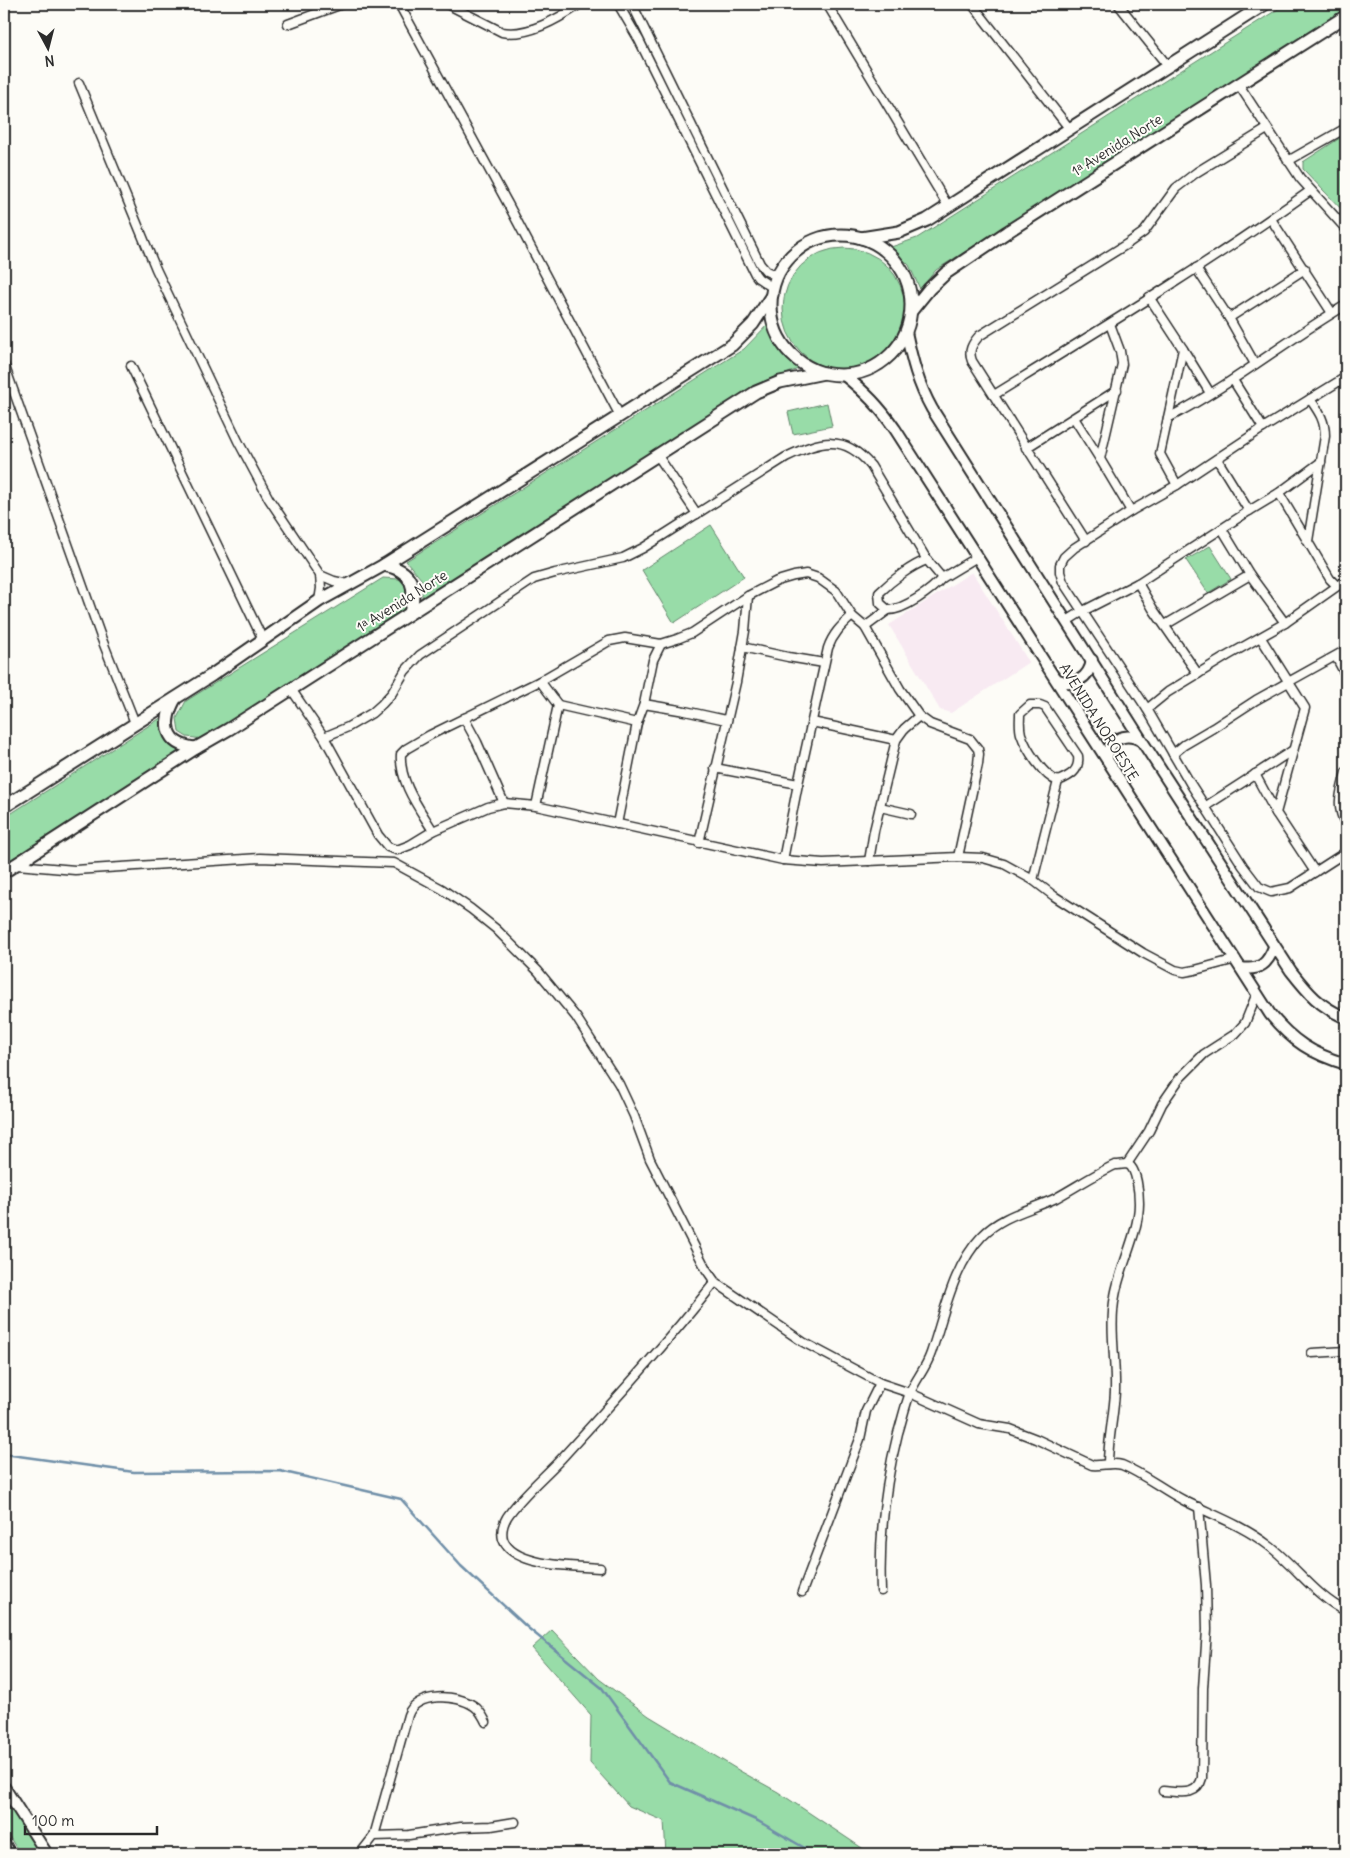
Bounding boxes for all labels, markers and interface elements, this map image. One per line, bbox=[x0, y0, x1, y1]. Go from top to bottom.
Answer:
north arrow bbox=[22, 22, 72, 72]
text: N bbox=[44, 51, 55, 70]
street label: 1ᵃ Avenida Norte bbox=[1068, 110, 1166, 180]
street label: 1ᵃ Avenida Norte bbox=[353, 566, 451, 636]
street label: AVENIDA NOROESTE bbox=[1056, 660, 1142, 784]
scale bar bbox=[25, 1803, 158, 1835]
text: 100 m bbox=[32, 1811, 74, 1830]

